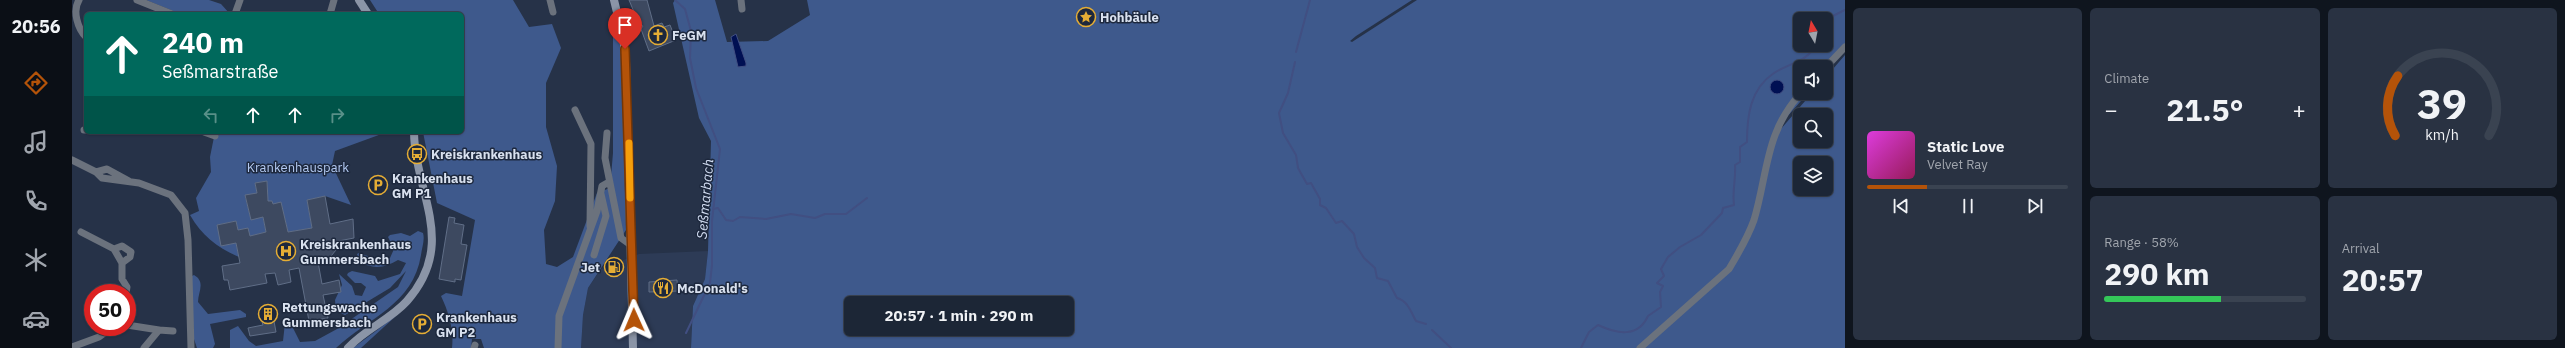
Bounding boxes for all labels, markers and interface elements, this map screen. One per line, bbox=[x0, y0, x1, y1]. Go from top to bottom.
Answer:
place icon: Hohbäule bbox=[1075, 6, 1097, 28]
pin bbox=[608, 8, 642, 49]
place label: Hohbäule bbox=[1100, 9, 1159, 26]
north arrow bbox=[1793, 12, 1833, 52]
map controls bbox=[1793, 12, 1833, 196]
icon: arrive bbox=[614, 14, 636, 36]
text: 20:56 bbox=[11, 15, 61, 38]
text: 240 m bbox=[162, 24, 244, 61]
church icon: FeGM bbox=[647, 24, 669, 46]
place label: FeGM bbox=[672, 27, 707, 44]
icon: ahead bbox=[96, 28, 148, 80]
text: Seßmarstraße bbox=[162, 60, 278, 83]
button: sound bbox=[1793, 60, 1833, 100]
icon: directions bbox=[22, 69, 50, 97]
text: Climate bbox=[2104, 70, 2149, 87]
text: 39 bbox=[2417, 76, 2467, 130]
text: 21.5° bbox=[2166, 90, 2244, 129]
text: − bbox=[2104, 95, 2118, 124]
text: + bbox=[2292, 95, 2306, 124]
icon: left bbox=[200, 104, 222, 126]
icon: ahead bbox=[242, 104, 264, 126]
icon: ahead bbox=[284, 104, 306, 126]
icon: right bbox=[326, 104, 348, 126]
button: search bbox=[1793, 108, 1833, 148]
text: km/h bbox=[2426, 125, 2459, 144]
icon: music bbox=[22, 128, 50, 156]
text: Static Love bbox=[1927, 137, 2004, 156]
bus stop icon: Kreiskrankenhaus bbox=[406, 143, 428, 165]
place label: Kreiskrankenhaus bbox=[431, 146, 542, 163]
button: layers bbox=[1793, 156, 1833, 196]
text: Velvet Ray bbox=[1927, 156, 1988, 173]
water label: Seßmarbach bbox=[693, 158, 717, 240]
park label: Krankenhauspark bbox=[247, 159, 349, 176]
place label: Krankenhaus GM P1 bbox=[392, 170, 473, 202]
parking icon: Krankenhaus GM P1 bbox=[367, 174, 389, 196]
icon: phone bbox=[22, 187, 50, 215]
icon: previous bbox=[1890, 195, 1912, 217]
icon: pause bbox=[1957, 195, 1979, 217]
icon: next bbox=[2024, 195, 2046, 217]
text: Range · 58% bbox=[2104, 234, 2179, 251]
place label: Kreiskrankenhaus Gummersbach bbox=[300, 236, 411, 268]
hospital icon: Kreiskrankenhaus Gummersbach bbox=[275, 240, 297, 262]
text: Arrival bbox=[2342, 240, 2380, 257]
icon: climate bbox=[22, 246, 50, 274]
text: 290 km bbox=[2104, 254, 2210, 293]
fuel station icon: Jet bbox=[603, 256, 625, 278]
place label: Jet bbox=[580, 259, 600, 276]
text: 20:57 bbox=[2342, 260, 2424, 299]
restaurant icon: McDonald's bbox=[652, 277, 674, 299]
place label: McDonald's bbox=[677, 280, 748, 297]
speed limit sign: 50 bbox=[84, 284, 136, 336]
place label: Rettungswache Gummersbach bbox=[282, 299, 377, 331]
position arrow bbox=[613, 299, 655, 341]
building icon: Rettungswache Gummersbach bbox=[257, 303, 279, 325]
icon: car bbox=[22, 305, 50, 333]
text: 20:57 · 1 min · 290 m bbox=[885, 306, 1033, 325]
place label: Krankenhaus GM P2 bbox=[436, 309, 517, 341]
parking icon: Krankenhaus GM P2 bbox=[411, 313, 433, 335]

